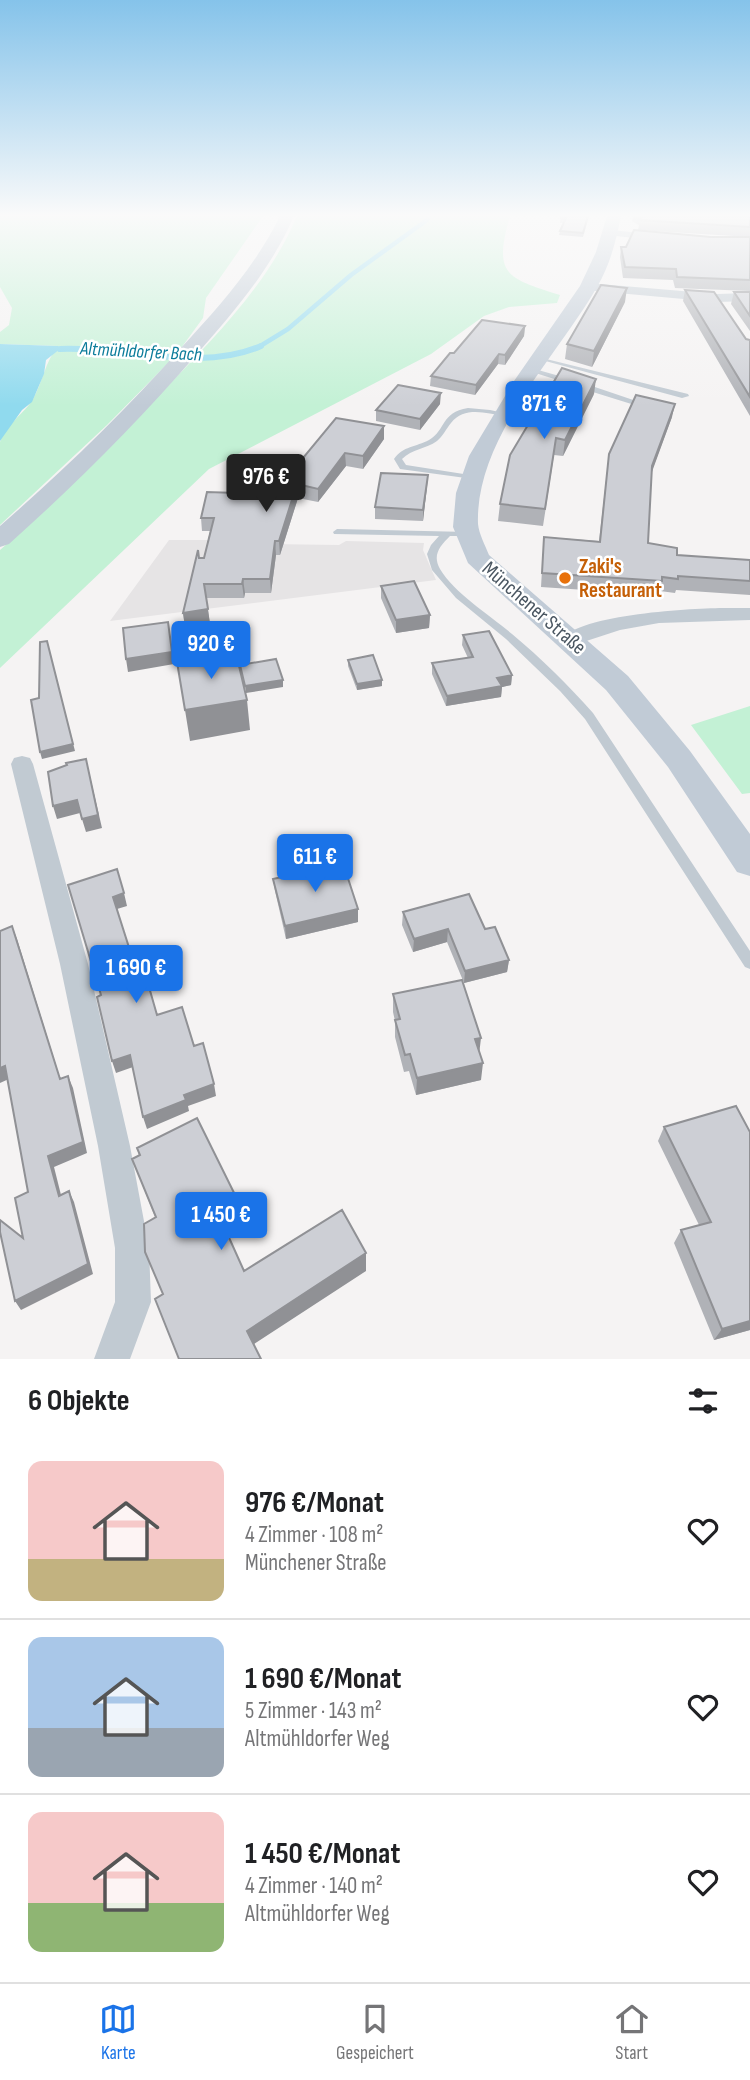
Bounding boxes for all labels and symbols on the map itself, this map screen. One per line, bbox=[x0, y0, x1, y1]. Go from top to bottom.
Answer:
water label: Altmühldorfer Bach bbox=[79, 337, 202, 367]
pin: 871 € bbox=[495, 382, 593, 441]
pin: 976 € bbox=[217, 454, 315, 514]
place label: Zaki's Restaurant bbox=[579, 554, 662, 603]
street label: Münchener Straße bbox=[477, 556, 591, 660]
marker: Zaki's Restaurant bbox=[557, 570, 573, 586]
pin: 920 € bbox=[162, 622, 260, 681]
pin: 611 € bbox=[266, 834, 364, 894]
pin: 1 690 € bbox=[71, 946, 201, 1005]
pin: 1 450 € bbox=[156, 1192, 286, 1252]

